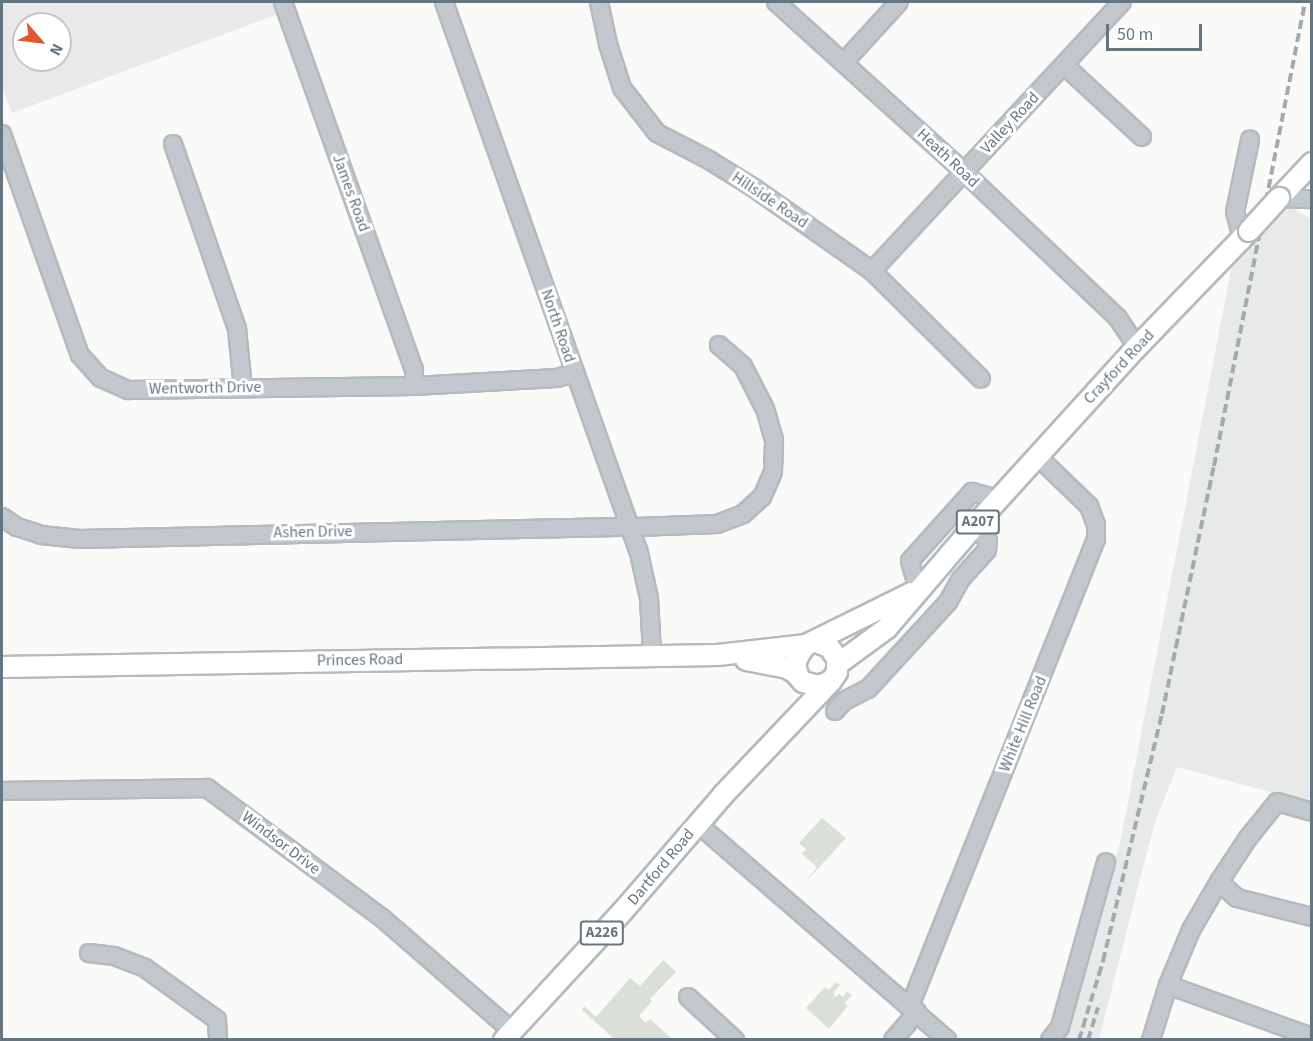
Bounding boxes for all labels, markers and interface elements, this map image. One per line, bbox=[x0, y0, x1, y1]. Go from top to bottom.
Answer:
north arrow bbox=[12, 12, 72, 72]
scale bar bbox=[1109, 12, 1205, 50]
text: 50 m bbox=[1117, 22, 1153, 47]
text: N bbox=[44, 40, 68, 59]
street label: Valley Road bbox=[977, 88, 1043, 158]
street label: Heath Road bbox=[913, 125, 983, 191]
street label: James Road bbox=[328, 152, 374, 234]
street label: Hillside Road bbox=[728, 168, 812, 232]
street label: North Road bbox=[537, 287, 579, 365]
street label: Crayford Road bbox=[1080, 326, 1158, 408]
street label: Wentworth Drive bbox=[149, 377, 261, 399]
road number: A207 bbox=[956, 510, 1000, 534]
street label: Ashen Drive bbox=[273, 522, 353, 542]
street label: Princes Road bbox=[317, 650, 403, 670]
street label: White Hill Road bbox=[995, 673, 1051, 775]
street label: Windsor Drive bbox=[238, 807, 324, 879]
street label: Dartford Road bbox=[624, 825, 698, 909]
road number: A226 bbox=[580, 921, 624, 945]

